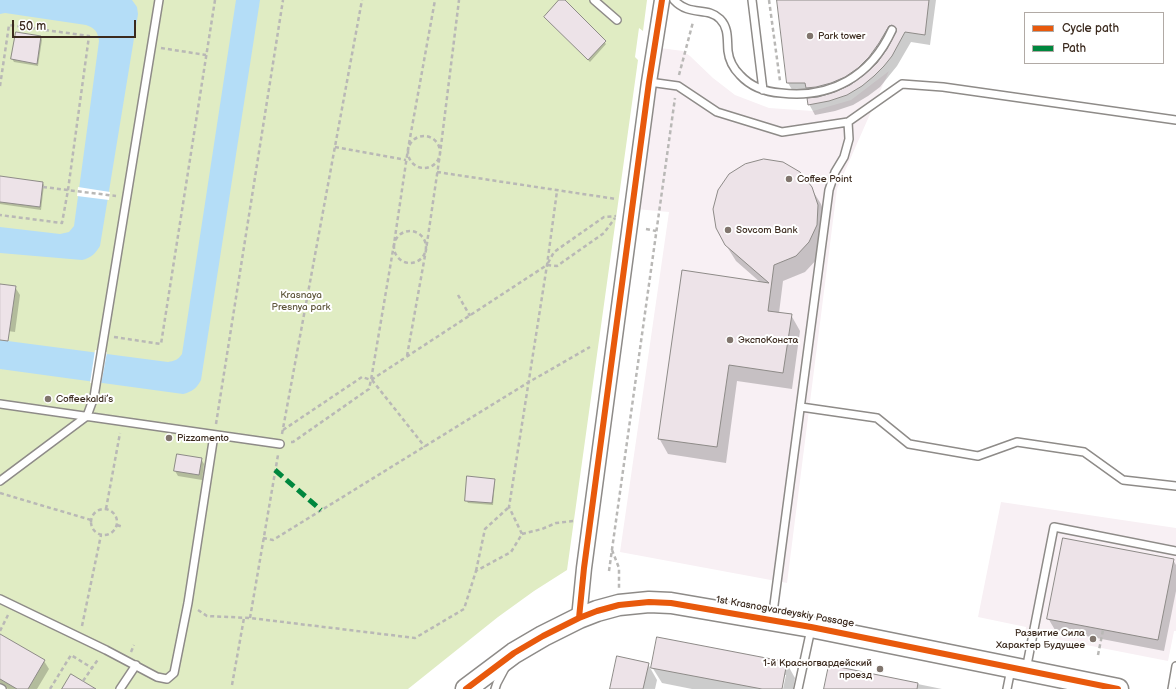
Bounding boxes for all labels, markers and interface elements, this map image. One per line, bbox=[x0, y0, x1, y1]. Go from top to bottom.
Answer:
scale bar bbox=[14, 12, 138, 38]
legend bbox=[1024, 12, 1164, 64]
text: 50 m bbox=[19, 19, 46, 34]
text: Cycle path bbox=[1062, 21, 1119, 36]
place label: Park tower bbox=[818, 30, 865, 42]
marker: Park tower bbox=[805, 31, 815, 41]
text: Path bbox=[1062, 41, 1086, 56]
place label: Coffee Point bbox=[797, 173, 852, 185]
marker: Coffee Point bbox=[784, 174, 794, 184]
place label: Sovcom Bank bbox=[736, 224, 797, 236]
marker: Sovcom Bank bbox=[723, 225, 733, 235]
park label: Krasnaya Presnya park bbox=[272, 289, 330, 312]
place label: ЭкспоКонста bbox=[738, 334, 798, 346]
marker: ЭкспоКонста bbox=[725, 335, 735, 345]
place label: Coffeekaldi’s bbox=[56, 393, 113, 405]
marker: Coffeekaldi’s bbox=[43, 394, 53, 404]
place label: Pizzamento bbox=[177, 432, 229, 444]
marker: Pizzamento bbox=[164, 433, 174, 443]
street label: 1st Krasnogvardeyskiy Passage bbox=[715, 594, 855, 630]
place label: Развитие Сила Характер Будущее bbox=[996, 627, 1085, 650]
marker: Развитие Сила Характер Будущее bbox=[1088, 634, 1098, 644]
place label: 1-й Красногвардейский проезд bbox=[763, 657, 872, 680]
marker: 1-й Красногвардейский проезд bbox=[875, 664, 885, 674]

